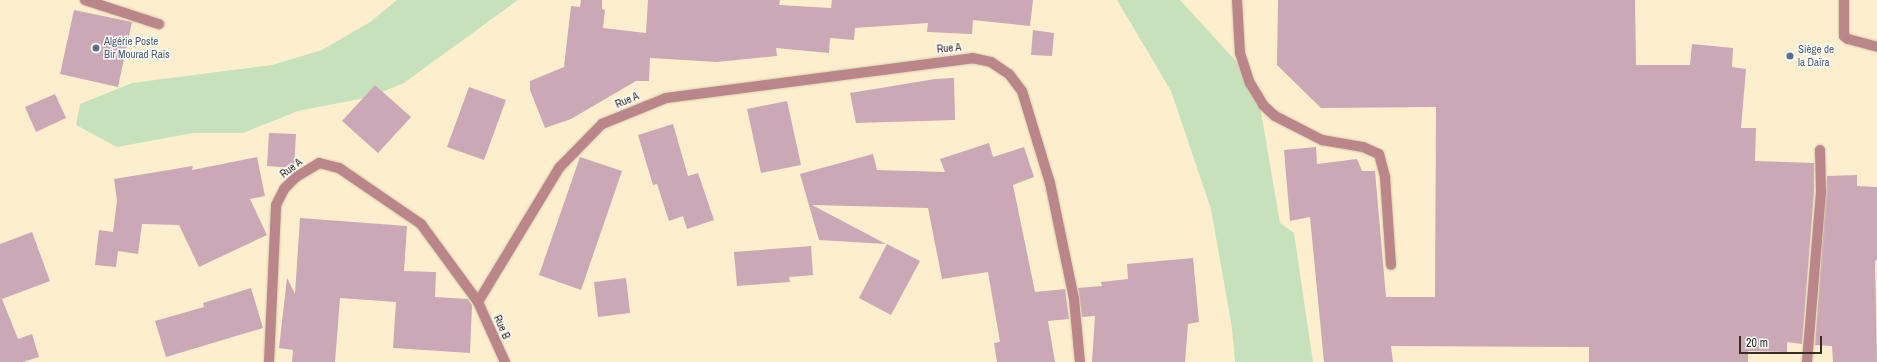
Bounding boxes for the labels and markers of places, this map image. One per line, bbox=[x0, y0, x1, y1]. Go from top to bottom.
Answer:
place label: Algérie Poste Bir Mourad Raïs bbox=[104, 35, 170, 61]
marker: Algérie Poste Bir Mourad Raïs bbox=[91, 43, 101, 53]
place label: Siège de la Daïra bbox=[1798, 43, 1834, 69]
marker: Siège de la Daïra bbox=[1785, 51, 1795, 61]

